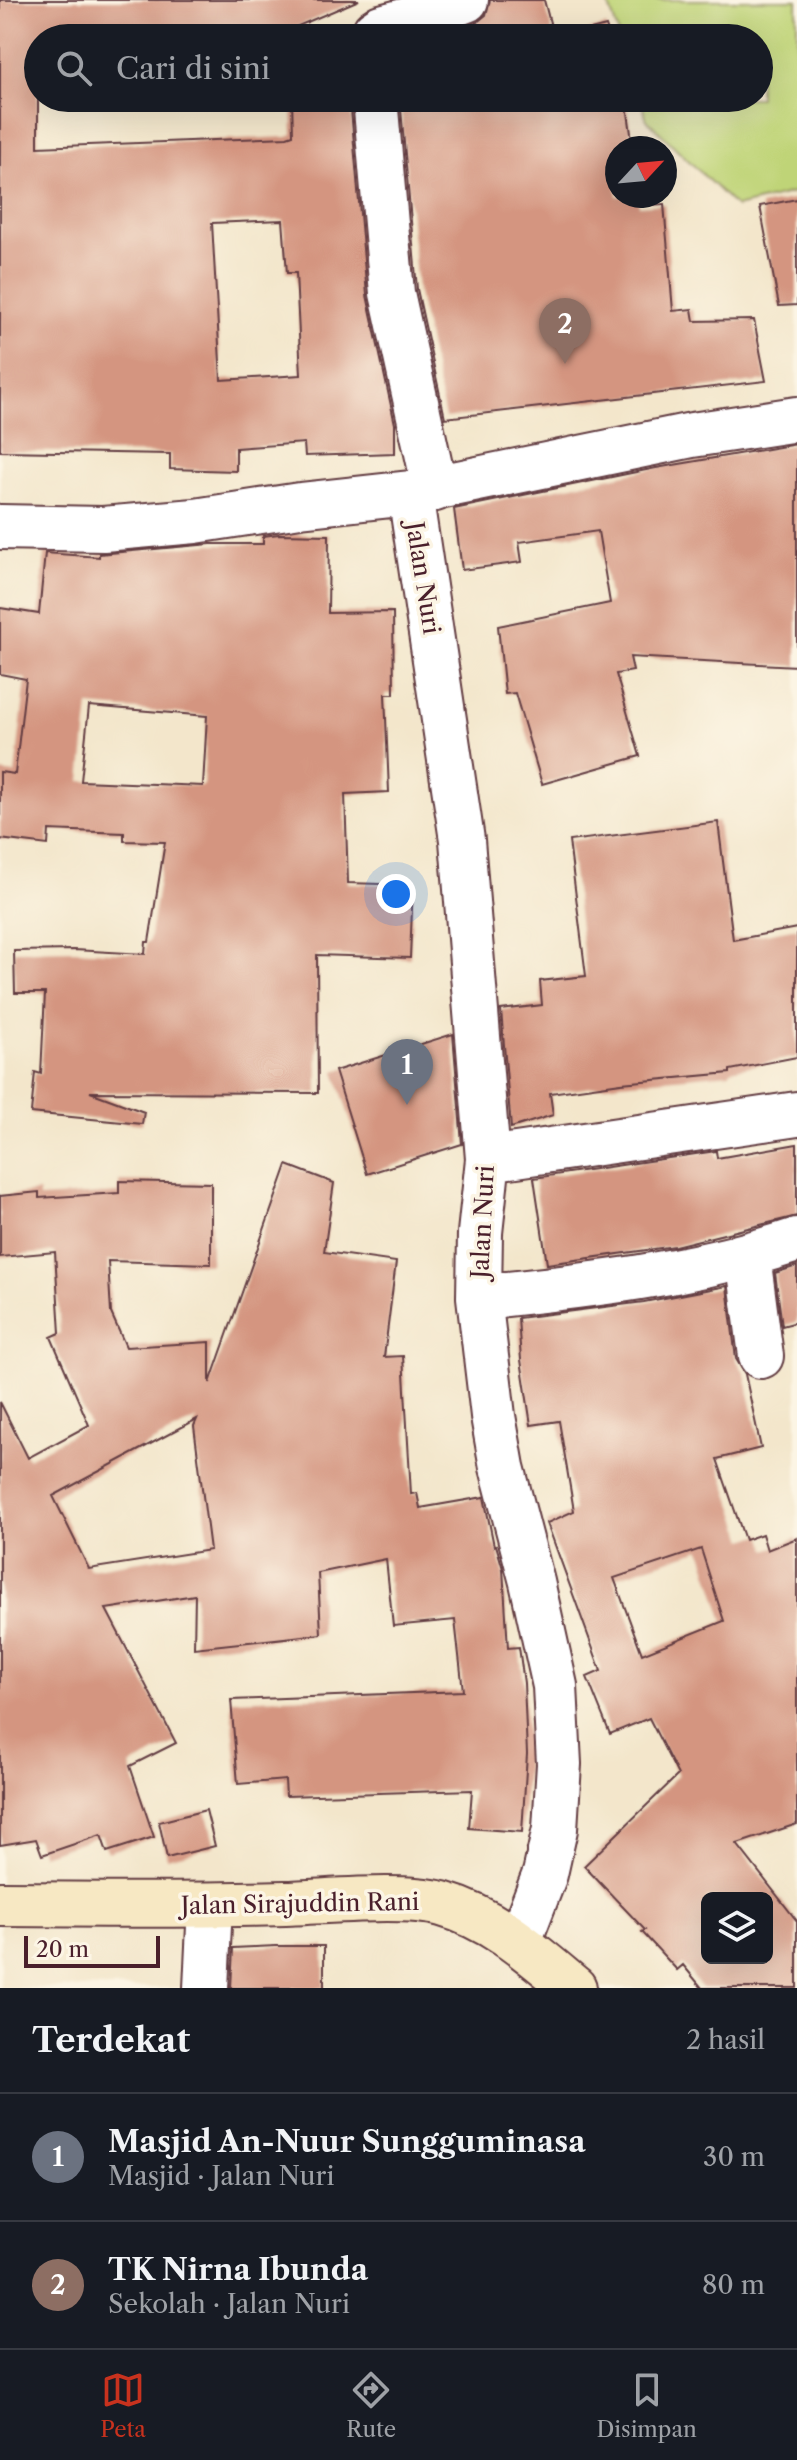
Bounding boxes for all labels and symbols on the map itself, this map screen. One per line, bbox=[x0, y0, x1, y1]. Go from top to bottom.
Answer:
north arrow bbox=[605, 136, 677, 208]
pin: 2 bbox=[539, 298, 591, 364]
street label: Jalan Nuri bbox=[400, 516, 447, 636]
your location bbox=[376, 874, 416, 914]
pin: 1 bbox=[381, 1039, 433, 1105]
street label: Jalan Nuri bbox=[465, 1165, 500, 1283]
street label: Jalan Sirajuddin Rani bbox=[177, 1887, 419, 1920]
scale bar bbox=[24, 1932, 160, 1968]

